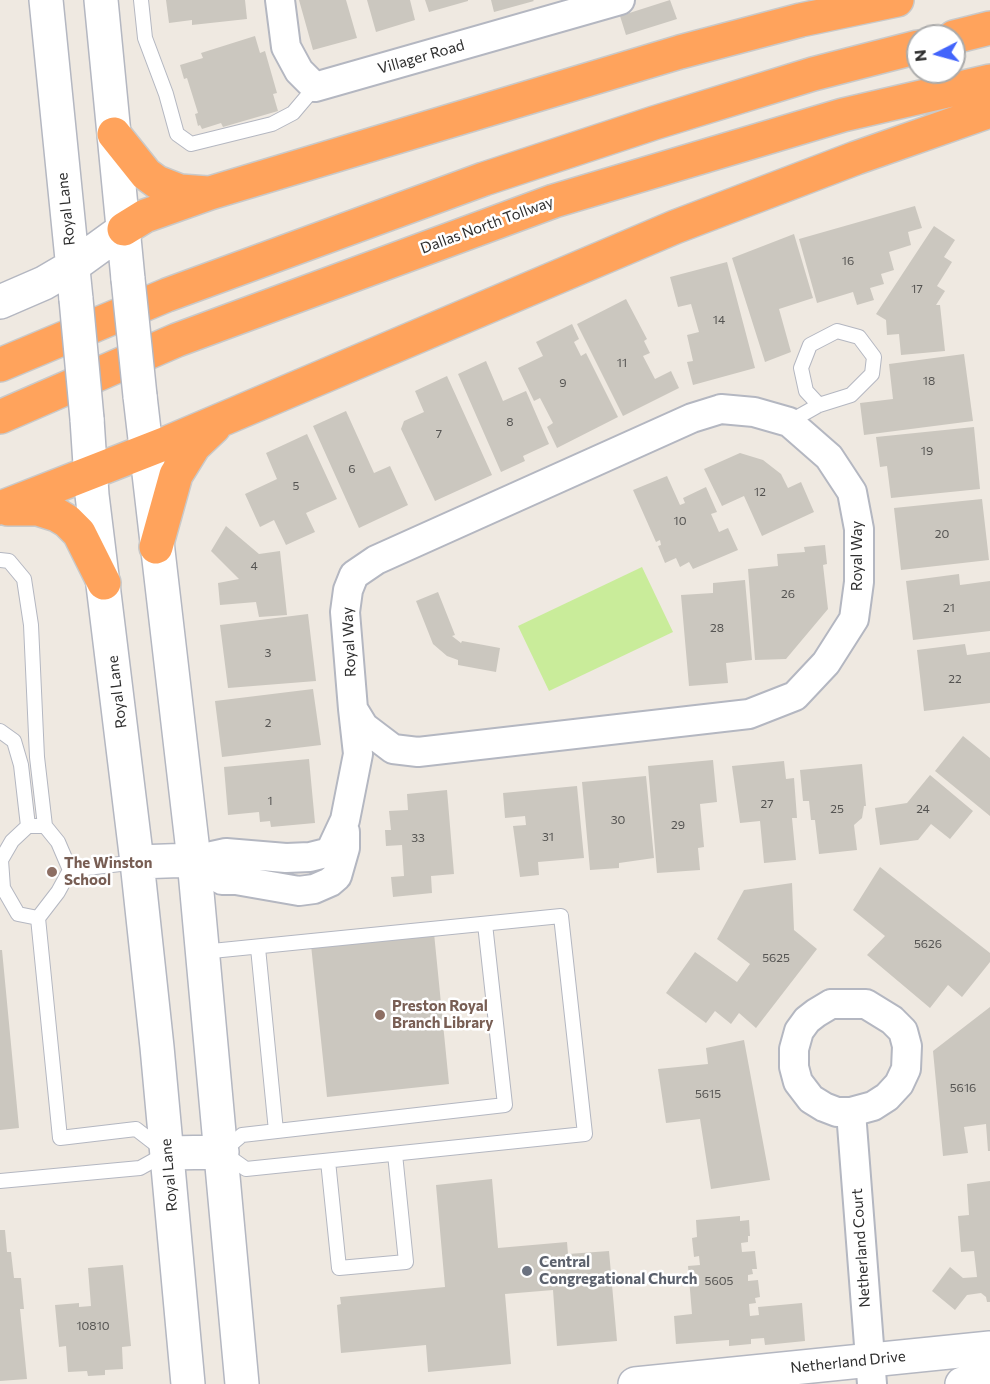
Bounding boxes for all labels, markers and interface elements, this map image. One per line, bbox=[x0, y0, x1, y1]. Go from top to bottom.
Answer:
north arrow bbox=[906, 24, 966, 84]
street label: Villager Road bbox=[376, 36, 466, 78]
text: N bbox=[910, 49, 930, 63]
street label: Royal Lane bbox=[53, 172, 79, 246]
street label: Dallas North Tollway bbox=[418, 193, 556, 257]
house number: 16 bbox=[842, 254, 854, 268]
house number: 17 bbox=[911, 282, 923, 296]
house number: 14 bbox=[713, 313, 725, 327]
house number: 11 bbox=[617, 356, 627, 370]
house number: 18 bbox=[923, 374, 935, 388]
house number: 9 bbox=[559, 376, 567, 390]
house number: 8 bbox=[506, 415, 514, 429]
house number: 7 bbox=[436, 427, 442, 441]
house number: 19 bbox=[921, 444, 933, 458]
house number: 6 bbox=[348, 462, 356, 476]
house number: 5 bbox=[293, 479, 299, 493]
house number: 12 bbox=[754, 485, 766, 499]
house number: 10 bbox=[674, 514, 686, 528]
street label: Royal Way bbox=[848, 521, 866, 591]
house number: 20 bbox=[935, 527, 949, 541]
house number: 4 bbox=[250, 559, 258, 573]
house number: 26 bbox=[781, 587, 795, 601]
house number: 21 bbox=[943, 601, 955, 615]
street label: Royal Way bbox=[338, 606, 360, 678]
house number: 28 bbox=[710, 621, 724, 635]
house number: 3 bbox=[265, 646, 271, 660]
street label: Royal Lane bbox=[104, 655, 130, 729]
house number: 22 bbox=[948, 672, 962, 686]
house number: 2 bbox=[265, 716, 271, 730]
house number: 1 bbox=[267, 794, 273, 808]
house number: 27 bbox=[761, 797, 773, 811]
house number: 25 bbox=[830, 802, 844, 816]
house number: 24 bbox=[916, 802, 930, 816]
house number: 30 bbox=[611, 813, 625, 827]
house number: 29 bbox=[671, 818, 685, 832]
house number: 31 bbox=[542, 830, 554, 844]
house number: 33 bbox=[411, 831, 425, 845]
place label: The Winston School bbox=[64, 854, 152, 889]
marker: The Winston School bbox=[45, 865, 59, 879]
house number: 5626 bbox=[914, 937, 942, 951]
house number: 5625 bbox=[762, 951, 790, 965]
place label: Preston Royal Branch Library bbox=[392, 997, 493, 1032]
marker: Preston Royal Branch Library bbox=[373, 1008, 387, 1022]
house number: 5616 bbox=[950, 1081, 976, 1095]
house number: 5615 bbox=[695, 1087, 721, 1101]
street label: Royal Lane bbox=[157, 1138, 181, 1212]
street label: Netherland Court bbox=[848, 1188, 874, 1308]
place label: Central Congregational Church bbox=[539, 1253, 698, 1288]
marker: Central Congregational Church bbox=[520, 1264, 534, 1278]
house number: 5605 bbox=[705, 1274, 733, 1288]
house number: 10810 bbox=[76, 1319, 110, 1333]
street label: Netherland Drive bbox=[789, 1347, 907, 1377]

